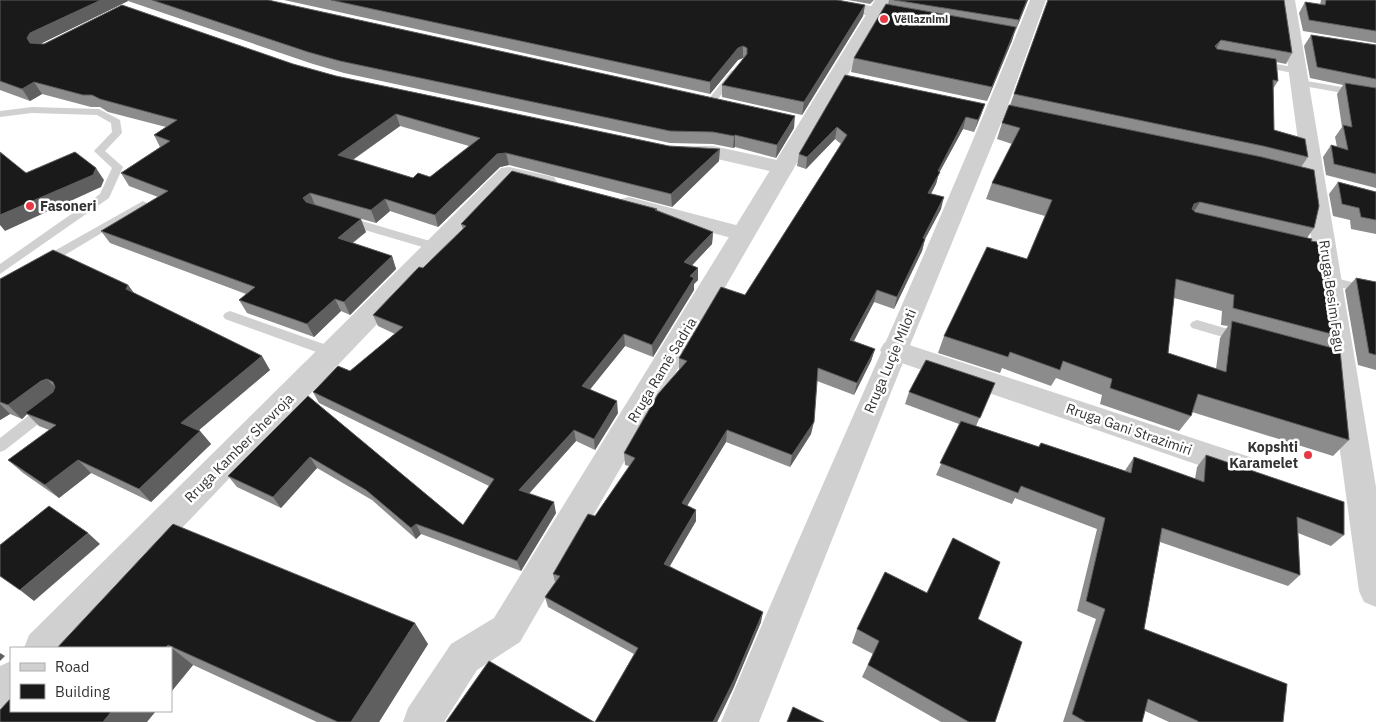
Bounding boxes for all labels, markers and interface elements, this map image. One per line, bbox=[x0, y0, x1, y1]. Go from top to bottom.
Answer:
place label: Vëllaznimi bbox=[894, 12, 948, 26]
marker: Vëllaznimi bbox=[878, 13, 890, 25]
place label: Fasoneri bbox=[40, 197, 96, 215]
marker: Fasoneri bbox=[24, 200, 36, 212]
street label: Rruga Besim Fagu bbox=[1315, 239, 1349, 353]
street label: Rruga Luçie Miloti bbox=[860, 306, 920, 416]
street label: Rruga Ramë Sadria bbox=[623, 314, 701, 426]
street label: Rruga Kamber Shevroja bbox=[181, 389, 298, 506]
street label: Rruga Gani Strazimiri bbox=[1064, 399, 1194, 459]
place label: Kopshti Karamelet bbox=[1229, 438, 1298, 472]
marker: Kopshti Karamelet bbox=[1302, 449, 1314, 461]
legend bbox=[10, 647, 172, 712]
text: Road bbox=[55, 657, 90, 676]
text: Building bbox=[55, 682, 110, 701]

